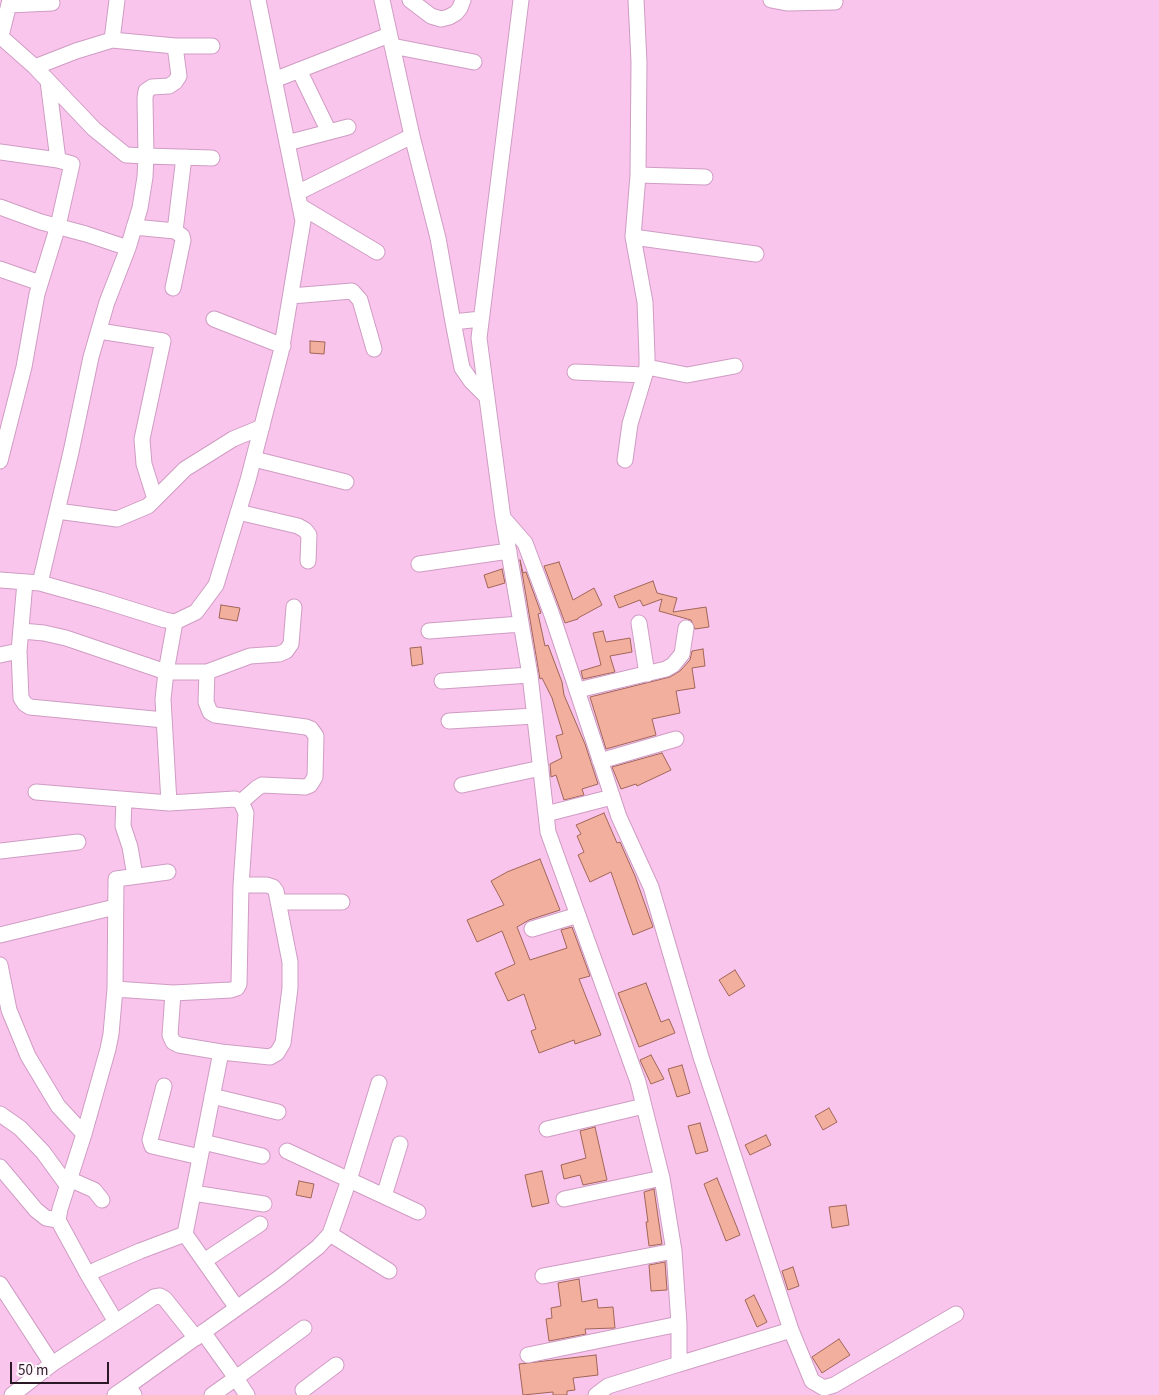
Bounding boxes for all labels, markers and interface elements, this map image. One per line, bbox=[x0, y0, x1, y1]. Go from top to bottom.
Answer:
scale bar bbox=[12, 1352, 111, 1384]
text: 50 m bbox=[18, 1360, 48, 1381]

